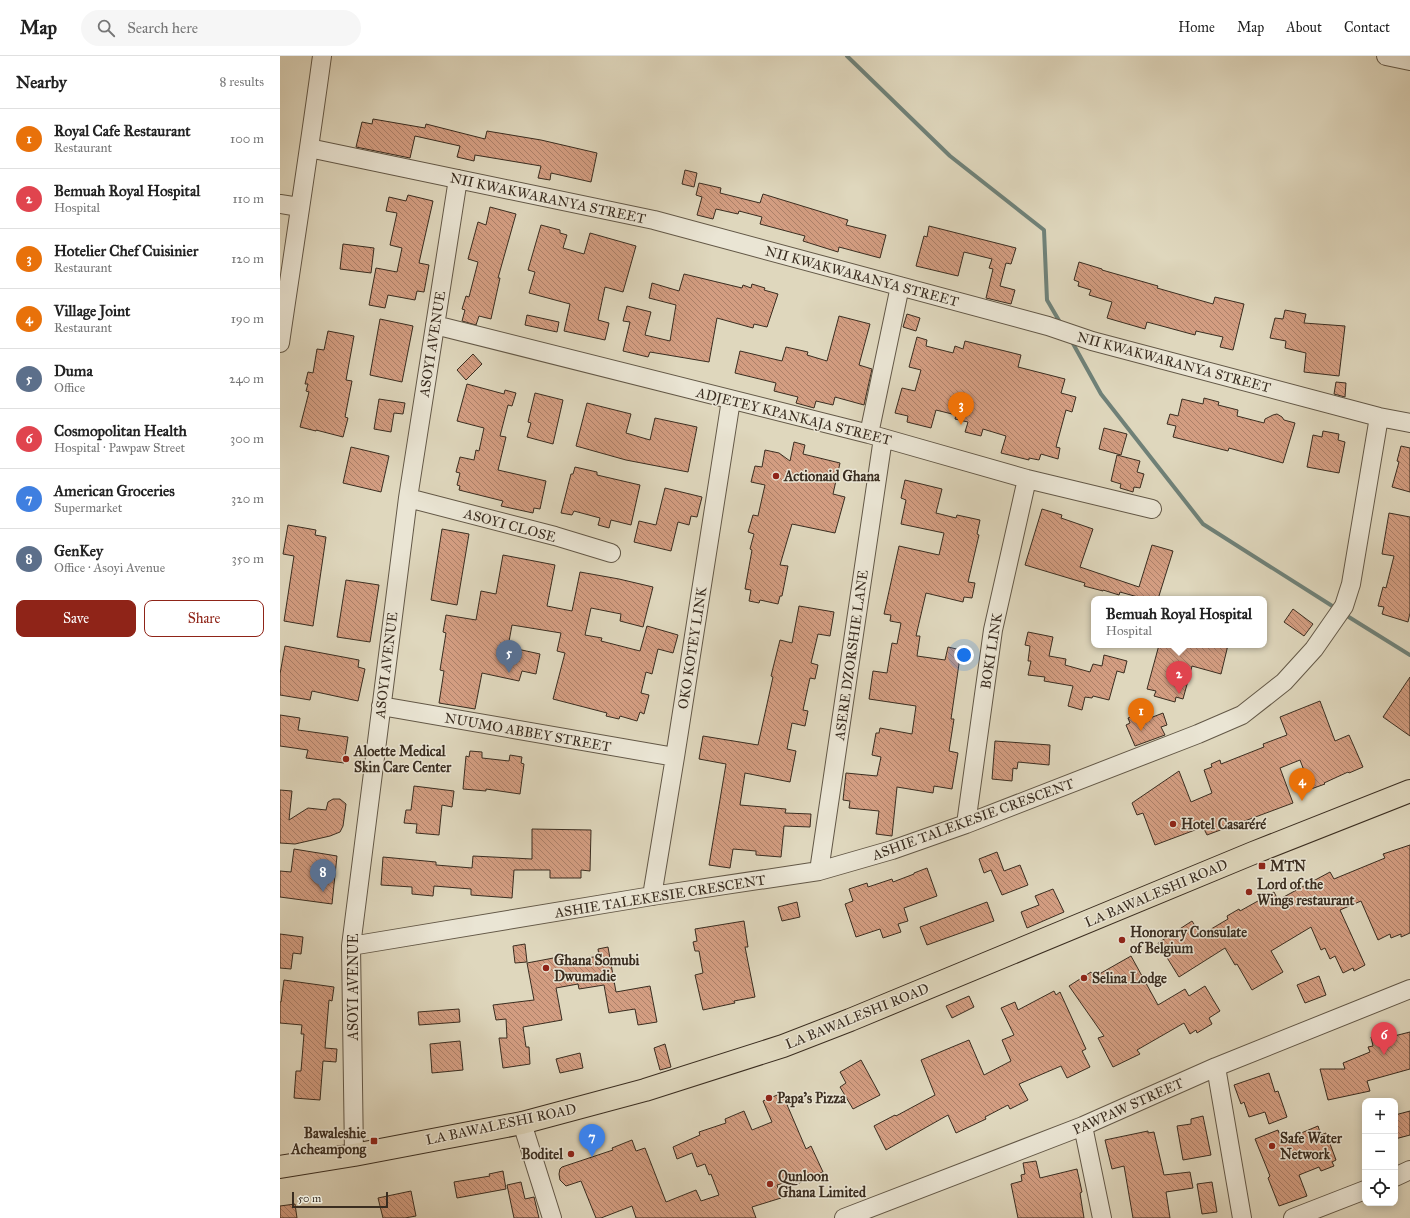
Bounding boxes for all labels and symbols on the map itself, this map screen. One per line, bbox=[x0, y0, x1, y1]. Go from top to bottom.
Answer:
street label: NII KWAKWARANYA STREET bbox=[448, 169, 648, 228]
street label: NII KWAKWARANYA STREET bbox=[763, 242, 961, 311]
street label: ASOYI AVENUE bbox=[416, 290, 449, 399]
street label: NII KWAKWARANYA STREET bbox=[1075, 328, 1273, 397]
street label: ADJETEY KPANKAJA STREET bbox=[693, 384, 894, 450]
pin: 3 bbox=[948, 392, 974, 425]
place label: Actionaid Ghana bbox=[783, 468, 881, 485]
marker: Actionaid Ghana bbox=[771, 471, 781, 481]
street label: ASOYI CLOSE bbox=[461, 505, 558, 546]
street label: ASERE DZORSHIE LANE bbox=[831, 569, 872, 742]
street label: OKO KOTEY LINK bbox=[674, 585, 711, 710]
street label: ASOYI AVENUE bbox=[371, 611, 401, 720]
street label: BOKI LINK bbox=[977, 611, 1006, 690]
pin: 5 bbox=[496, 640, 522, 673]
your location bbox=[954, 645, 974, 665]
pin: 2 bbox=[1166, 661, 1192, 694]
pin: 1 bbox=[1128, 698, 1154, 731]
street label: NUUMO ABBEY STREET bbox=[443, 709, 613, 756]
place label: Aloette Medical Skin Care Center bbox=[353, 743, 452, 776]
marker: Aloette Medical Skin Care Center bbox=[341, 754, 351, 764]
pin: 4 bbox=[1289, 768, 1315, 801]
street label: ASHIE TALEKESIE CRESCENT bbox=[869, 775, 1077, 864]
place label: Hotel Casaréré bbox=[1181, 816, 1267, 833]
marker: Hotel Casaréré bbox=[1168, 819, 1178, 829]
street label: LA BAWALESHI ROAD bbox=[1082, 856, 1230, 931]
place label: MTN bbox=[1270, 858, 1306, 875]
pin: 8 bbox=[310, 859, 336, 892]
marker: MTN bbox=[1257, 861, 1267, 871]
street label: ASHIE TALEKESIE CRESCENT bbox=[552, 871, 767, 922]
place label: Lord of the Wings restaurant bbox=[1257, 876, 1354, 910]
marker: Lord of the Wings restaurant bbox=[1244, 887, 1254, 897]
place label: Honorary Consulate of Belgium bbox=[1130, 924, 1247, 958]
street label: ASOYI AVENUE bbox=[345, 934, 362, 1042]
marker: Honorary Consulate of Belgium bbox=[1117, 935, 1127, 945]
place label: Ghana Somubi Dwumadie bbox=[554, 952, 639, 985]
marker: Ghana Somubi Dwumadie bbox=[541, 963, 551, 973]
place label: Selina Lodge bbox=[1092, 970, 1167, 988]
marker: Selina Lodge bbox=[1079, 973, 1089, 983]
street label: LA BAWALESHI ROAD bbox=[783, 980, 931, 1053]
pin: 6 bbox=[1371, 1022, 1397, 1055]
street label: PAWPAW STREET bbox=[1070, 1074, 1187, 1139]
place label: Papa's Pizza bbox=[777, 1090, 847, 1108]
marker: Papa's Pizza bbox=[764, 1093, 774, 1103]
street label: LA BAWALESHI ROAD bbox=[424, 1100, 578, 1149]
pin: 7 bbox=[579, 1124, 605, 1157]
place label: Bawaleshie Acheampong bbox=[290, 1125, 366, 1159]
place label: Safe Water Network bbox=[1280, 1130, 1343, 1163]
marker: Bawaleshie Acheampong bbox=[369, 1136, 379, 1146]
marker: Safe Water Network bbox=[1267, 1141, 1277, 1151]
place label: Boditel bbox=[521, 1146, 564, 1163]
marker: Boditel bbox=[566, 1149, 576, 1159]
place label: Qunloon Ghana Limited bbox=[778, 1168, 867, 1201]
marker: Qunloon Ghana Limited bbox=[765, 1179, 775, 1189]
scale bar bbox=[292, 1190, 388, 1209]

